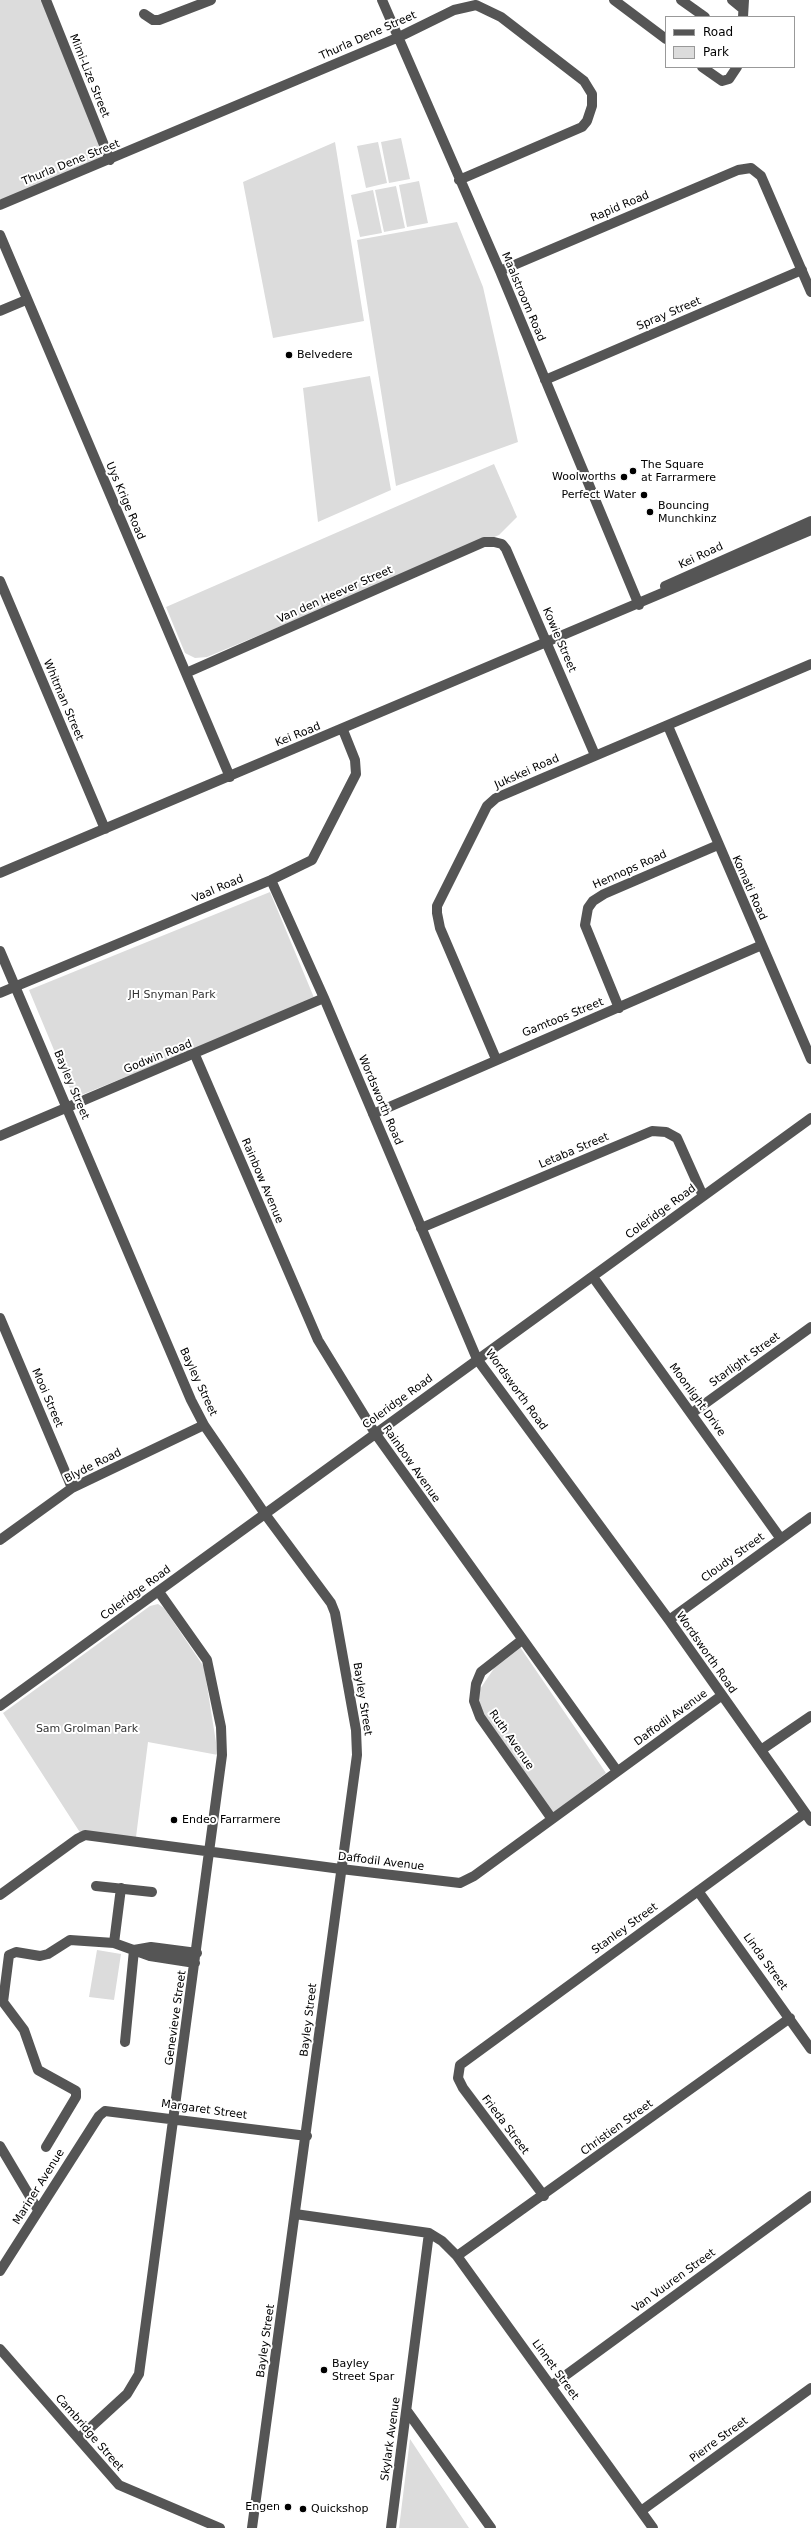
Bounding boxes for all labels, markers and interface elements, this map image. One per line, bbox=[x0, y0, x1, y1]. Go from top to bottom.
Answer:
street label: Thurla Dene Street bbox=[318, 9, 418, 63]
legend bbox=[665, 16, 795, 68]
text: Road bbox=[703, 25, 733, 39]
street label: Mimi-Lize Street bbox=[66, 32, 112, 120]
text: Park bbox=[703, 45, 729, 59]
street label: Thurla Dene Street bbox=[20, 137, 122, 189]
street label: Rapid Road bbox=[589, 189, 651, 225]
street label: Maalstroom Road bbox=[498, 250, 548, 344]
street label: Spray Street bbox=[635, 295, 703, 333]
place label: Belvedere bbox=[297, 348, 352, 362]
marker: Belvedere bbox=[284, 350, 294, 360]
place label: The Square at Farrarmere bbox=[641, 458, 716, 484]
street label: Uys Krige Road bbox=[103, 460, 147, 542]
marker: The Square at Farrarmere bbox=[628, 466, 638, 476]
place label: Woolworths bbox=[552, 470, 616, 484]
marker: Woolworths bbox=[619, 472, 629, 482]
place label: Perfect Water bbox=[561, 488, 636, 502]
marker: Perfect Water bbox=[639, 490, 649, 500]
place label: Bouncing Munchkinz bbox=[658, 499, 717, 525]
marker: Bouncing Munchkinz bbox=[645, 507, 655, 517]
street label: Kei Road bbox=[677, 540, 725, 572]
street label: Van den Heever Street bbox=[275, 564, 395, 626]
street label: Kowie Street bbox=[539, 606, 579, 674]
street label: Whitman Street bbox=[40, 658, 86, 742]
street label: Kei Road bbox=[273, 720, 323, 750]
street label: Jukskei Road bbox=[493, 752, 561, 792]
street label: Hennops Road bbox=[591, 848, 669, 892]
street label: Komati Road bbox=[729, 854, 769, 922]
street label: Vaal Road bbox=[190, 872, 246, 906]
park label: JH Snyman Park bbox=[128, 988, 216, 1002]
street label: Gamtoos Street bbox=[520, 996, 606, 1040]
street label: Godwin Road bbox=[122, 1037, 194, 1077]
street label: Bayley Street bbox=[50, 1048, 92, 1122]
street label: Wordsworth Road bbox=[355, 1053, 405, 1147]
street label: Letaba Street bbox=[537, 1130, 611, 1172]
street label: Rainbow Avenue bbox=[238, 1136, 286, 1226]
street label: Coleridge Road bbox=[623, 1182, 699, 1242]
street label: Starlight Street bbox=[707, 1330, 783, 1390]
street label: Bayley Street bbox=[176, 1346, 220, 1418]
street label: Wordsworth Road bbox=[482, 1347, 550, 1433]
street label: Moonlight Drive bbox=[666, 1361, 728, 1439]
street label: Mooi Street bbox=[29, 1366, 65, 1430]
street label: Coleridge Road bbox=[360, 1372, 436, 1432]
street label: Rainbow Avenue bbox=[379, 1423, 443, 1505]
street label: Blyde Road bbox=[62, 1446, 124, 1486]
street label: Cloudy Street bbox=[699, 1531, 767, 1585]
street label: Coleridge Road bbox=[98, 1563, 174, 1623]
street label: Wordsworth Road bbox=[673, 1610, 739, 1696]
street label: Bayley Street bbox=[350, 1661, 374, 1737]
street label: Daffodil Avenue bbox=[632, 1687, 710, 1749]
street label: Ruth Avenue bbox=[486, 1708, 536, 1772]
park label: Sam Grolman Park bbox=[36, 1722, 138, 1736]
place label: Endeo Farrarmere bbox=[182, 1813, 280, 1827]
marker: Endeo Farrarmere bbox=[169, 1815, 179, 1825]
street label: Daffodil Avenue bbox=[337, 1850, 425, 1874]
street label: Stanley Street bbox=[589, 1901, 661, 1957]
street label: Linda Street bbox=[740, 1931, 790, 1993]
street label: Genevieve Street bbox=[163, 1970, 189, 2066]
street label: Bayley Street bbox=[298, 1982, 320, 2058]
street label: Frieda Street bbox=[479, 2093, 531, 2157]
street label: Margaret Street bbox=[160, 2097, 248, 2123]
street label: Christien Street bbox=[578, 2097, 656, 2159]
street label: Mariner Avenue bbox=[11, 2147, 67, 2227]
street label: Van Vuuren Street bbox=[630, 2246, 718, 2316]
street label: Bayley Street bbox=[254, 2303, 278, 2379]
street label: Linnet Street bbox=[529, 2337, 581, 2403]
place label: Bayley Street Spar bbox=[332, 2357, 394, 2383]
marker: Bayley Street Spar bbox=[319, 2365, 329, 2375]
street label: Cambridge Street bbox=[52, 2392, 126, 2474]
street label: Skylark Avenue bbox=[379, 2396, 403, 2482]
street label: Pierre Street bbox=[687, 2415, 751, 2465]
place label: Engen bbox=[245, 2500, 280, 2514]
marker: Engen bbox=[283, 2502, 293, 2512]
place label: Quickshop bbox=[311, 2502, 369, 2516]
marker: Quickshop bbox=[298, 2504, 308, 2514]

